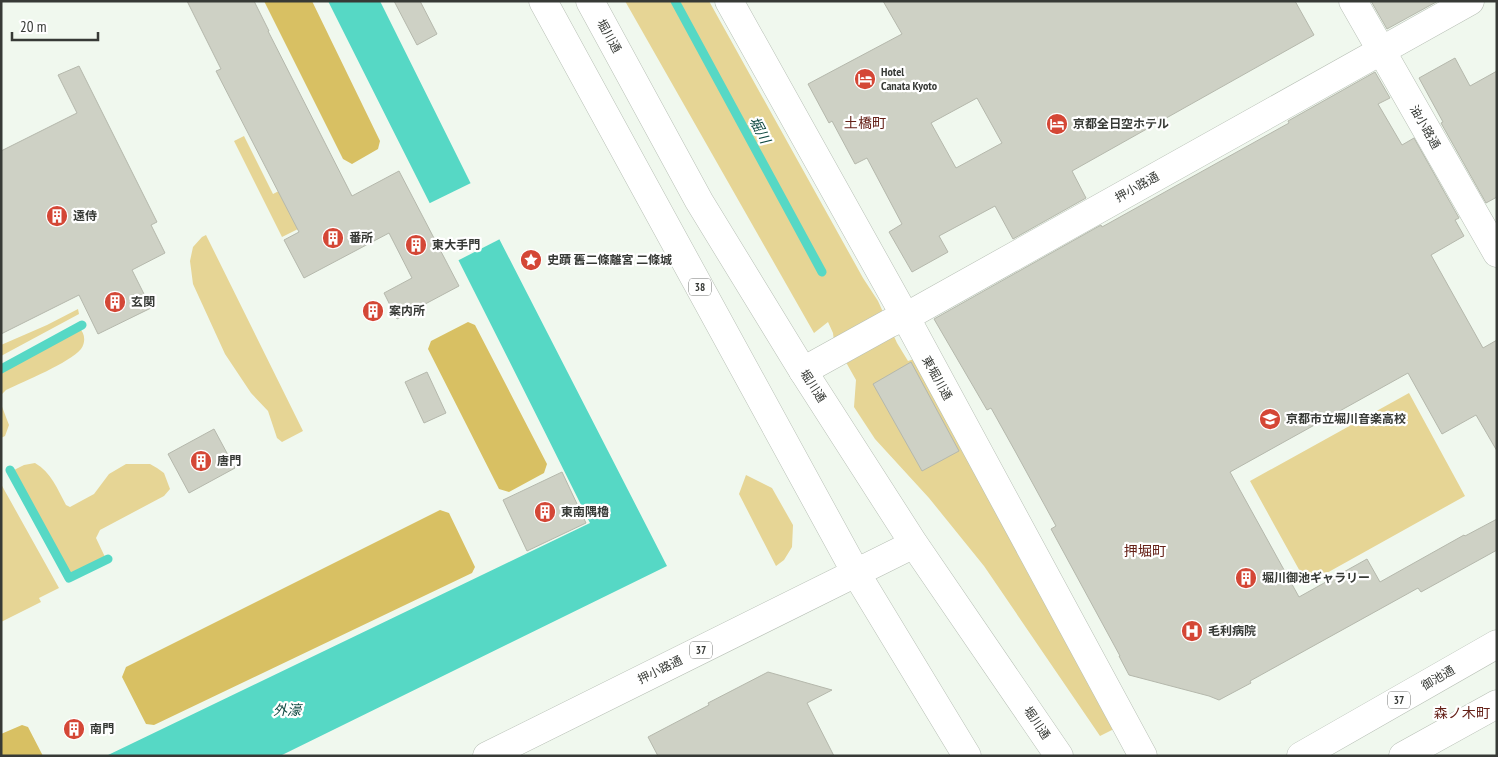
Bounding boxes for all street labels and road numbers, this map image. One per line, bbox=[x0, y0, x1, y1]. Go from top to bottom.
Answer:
street label: 堀川通 bbox=[594, 16, 625, 55]
street label: 油小路通 bbox=[1407, 102, 1444, 151]
street label: 押小路通 bbox=[1112, 168, 1161, 205]
road number: 38 bbox=[689, 278, 711, 296]
street label: 東堀川通 bbox=[919, 353, 956, 402]
street label: 堀川通 bbox=[797, 367, 830, 405]
road number: 37 bbox=[690, 642, 712, 658]
street label: 押小路通 bbox=[635, 652, 685, 687]
street label: 御池通 bbox=[1418, 662, 1457, 693]
road number: 37 bbox=[1388, 692, 1410, 708]
street label: 堀川通 bbox=[1021, 704, 1054, 742]

